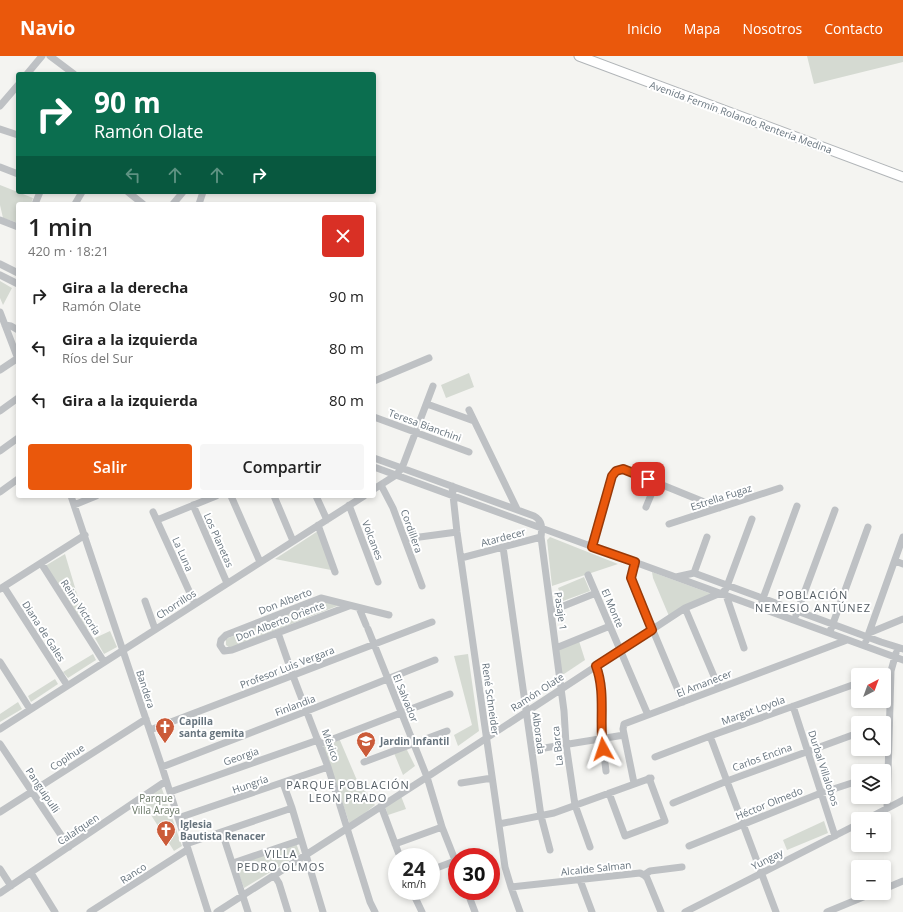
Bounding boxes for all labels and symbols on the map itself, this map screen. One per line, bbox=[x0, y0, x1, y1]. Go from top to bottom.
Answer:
street label: Avenida Fermín Rolando Rentería Medina bbox=[648, 77, 834, 157]
street label: Teresa Bianchini bbox=[387, 405, 463, 445]
pin bbox=[631, 462, 665, 496]
street label: Estrella Fugaz bbox=[689, 480, 754, 514]
street label: Cordillera bbox=[398, 507, 426, 555]
street label: Los Planetas bbox=[201, 511, 237, 570]
street label: Volcanes bbox=[359, 518, 387, 562]
street label: Atardecer bbox=[479, 524, 527, 550]
street label: La Luna bbox=[169, 535, 197, 573]
street label: Reina Victoria bbox=[58, 577, 104, 637]
street label: Don Alberto bbox=[256, 584, 314, 618]
street label: Chorrillos bbox=[153, 586, 199, 622]
street label: El Monte bbox=[599, 586, 628, 630]
district label: POBLACIÓN NEMESIO ANTÚNEZ bbox=[755, 587, 871, 615]
street label: Pasaje 1 bbox=[551, 591, 571, 631]
street label: Don Alberto Oriente bbox=[234, 597, 327, 644]
street label: Diana de Gales bbox=[19, 598, 69, 664]
street label: Profesor Luis Vergara bbox=[238, 643, 336, 691]
street label: René Schneider bbox=[479, 662, 503, 736]
street label: El Amanecer bbox=[674, 666, 734, 700]
street label: Bandera bbox=[133, 668, 159, 710]
north arrow bbox=[851, 668, 891, 708]
street label: Ramón Olate bbox=[508, 669, 567, 714]
street label: El Salvador bbox=[390, 672, 422, 724]
street label: Finlandia bbox=[273, 691, 317, 719]
street label: Margot Loyola bbox=[719, 692, 787, 728]
street label: Alborada bbox=[529, 711, 549, 755]
place label: Capilla santa gemita bbox=[179, 714, 244, 740]
church icon: Capilla santa gemita bbox=[154, 716, 176, 744]
street label: La Barca bbox=[548, 725, 566, 767]
street label: México bbox=[319, 727, 343, 763]
position arrow bbox=[582, 728, 624, 770]
street label: Durbal Villalobos bbox=[805, 728, 843, 808]
school or university icon: Jardin Infantil bbox=[355, 730, 377, 758]
place label: Jardin Infantil bbox=[379, 734, 449, 748]
street label: Copihue bbox=[47, 740, 87, 773]
street label: Carlos Encina bbox=[730, 740, 794, 774]
street label: Georgia bbox=[221, 743, 261, 769]
street label: Panguipulli bbox=[23, 765, 63, 815]
street label: Hungría bbox=[230, 771, 270, 797]
district label: PARQUE POBLACIÓN LEON PRADO bbox=[286, 777, 410, 805]
street label: Héctor Olmedo bbox=[733, 783, 805, 823]
park label: Parque Villa Araya bbox=[132, 791, 180, 817]
street label: Calafquen bbox=[54, 810, 102, 848]
place label: Iglesia Bautista Renacer bbox=[180, 817, 266, 843]
church icon: Iglesia Bautista Renacer bbox=[155, 819, 177, 847]
street label: Yungay bbox=[749, 845, 786, 873]
district label: VILLA PEDRO OLMOS bbox=[237, 846, 325, 874]
speed limit sign: 30 bbox=[448, 848, 500, 900]
street label: Alcalde Salman bbox=[560, 857, 632, 879]
street label: Ranco bbox=[117, 859, 149, 887]

